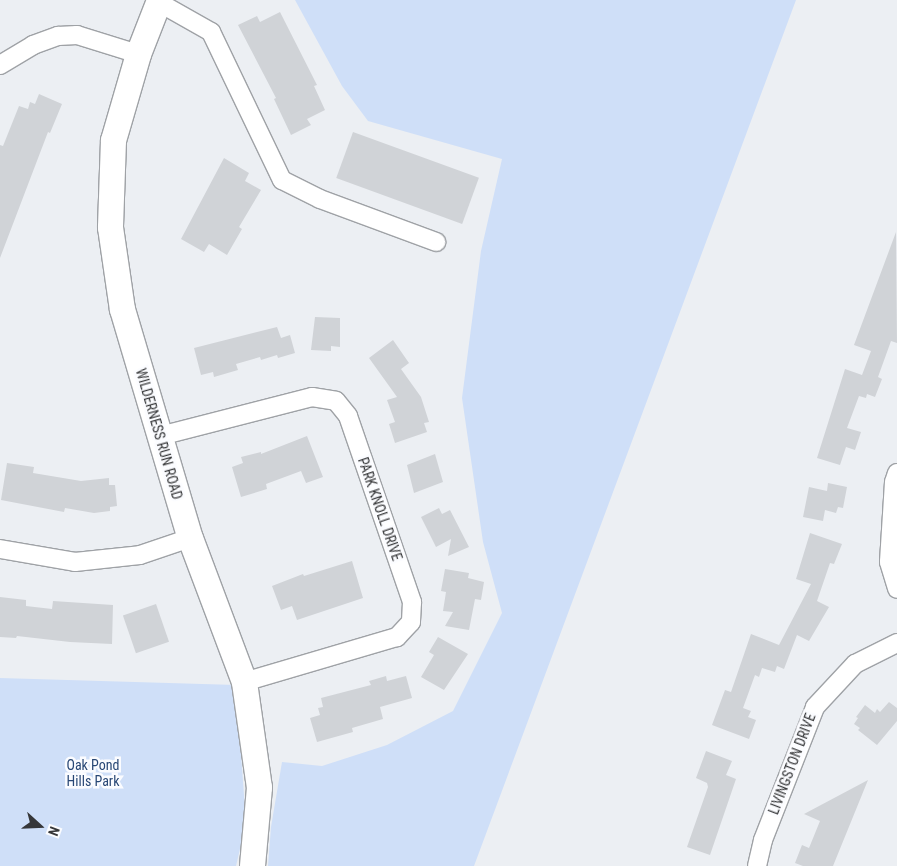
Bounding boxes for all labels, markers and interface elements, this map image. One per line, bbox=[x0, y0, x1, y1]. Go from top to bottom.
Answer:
street label: WILDERNESS RUN ROAD bbox=[132, 367, 186, 501]
street label: PARK KNOLL DRIVE bbox=[354, 455, 406, 563]
street label: LIVINGSTON DRIVE bbox=[765, 711, 819, 817]
park label: Oak Pond Hills Park bbox=[66, 757, 120, 790]
north arrow bbox=[15, 801, 65, 851]
text: N bbox=[45, 824, 63, 838]

